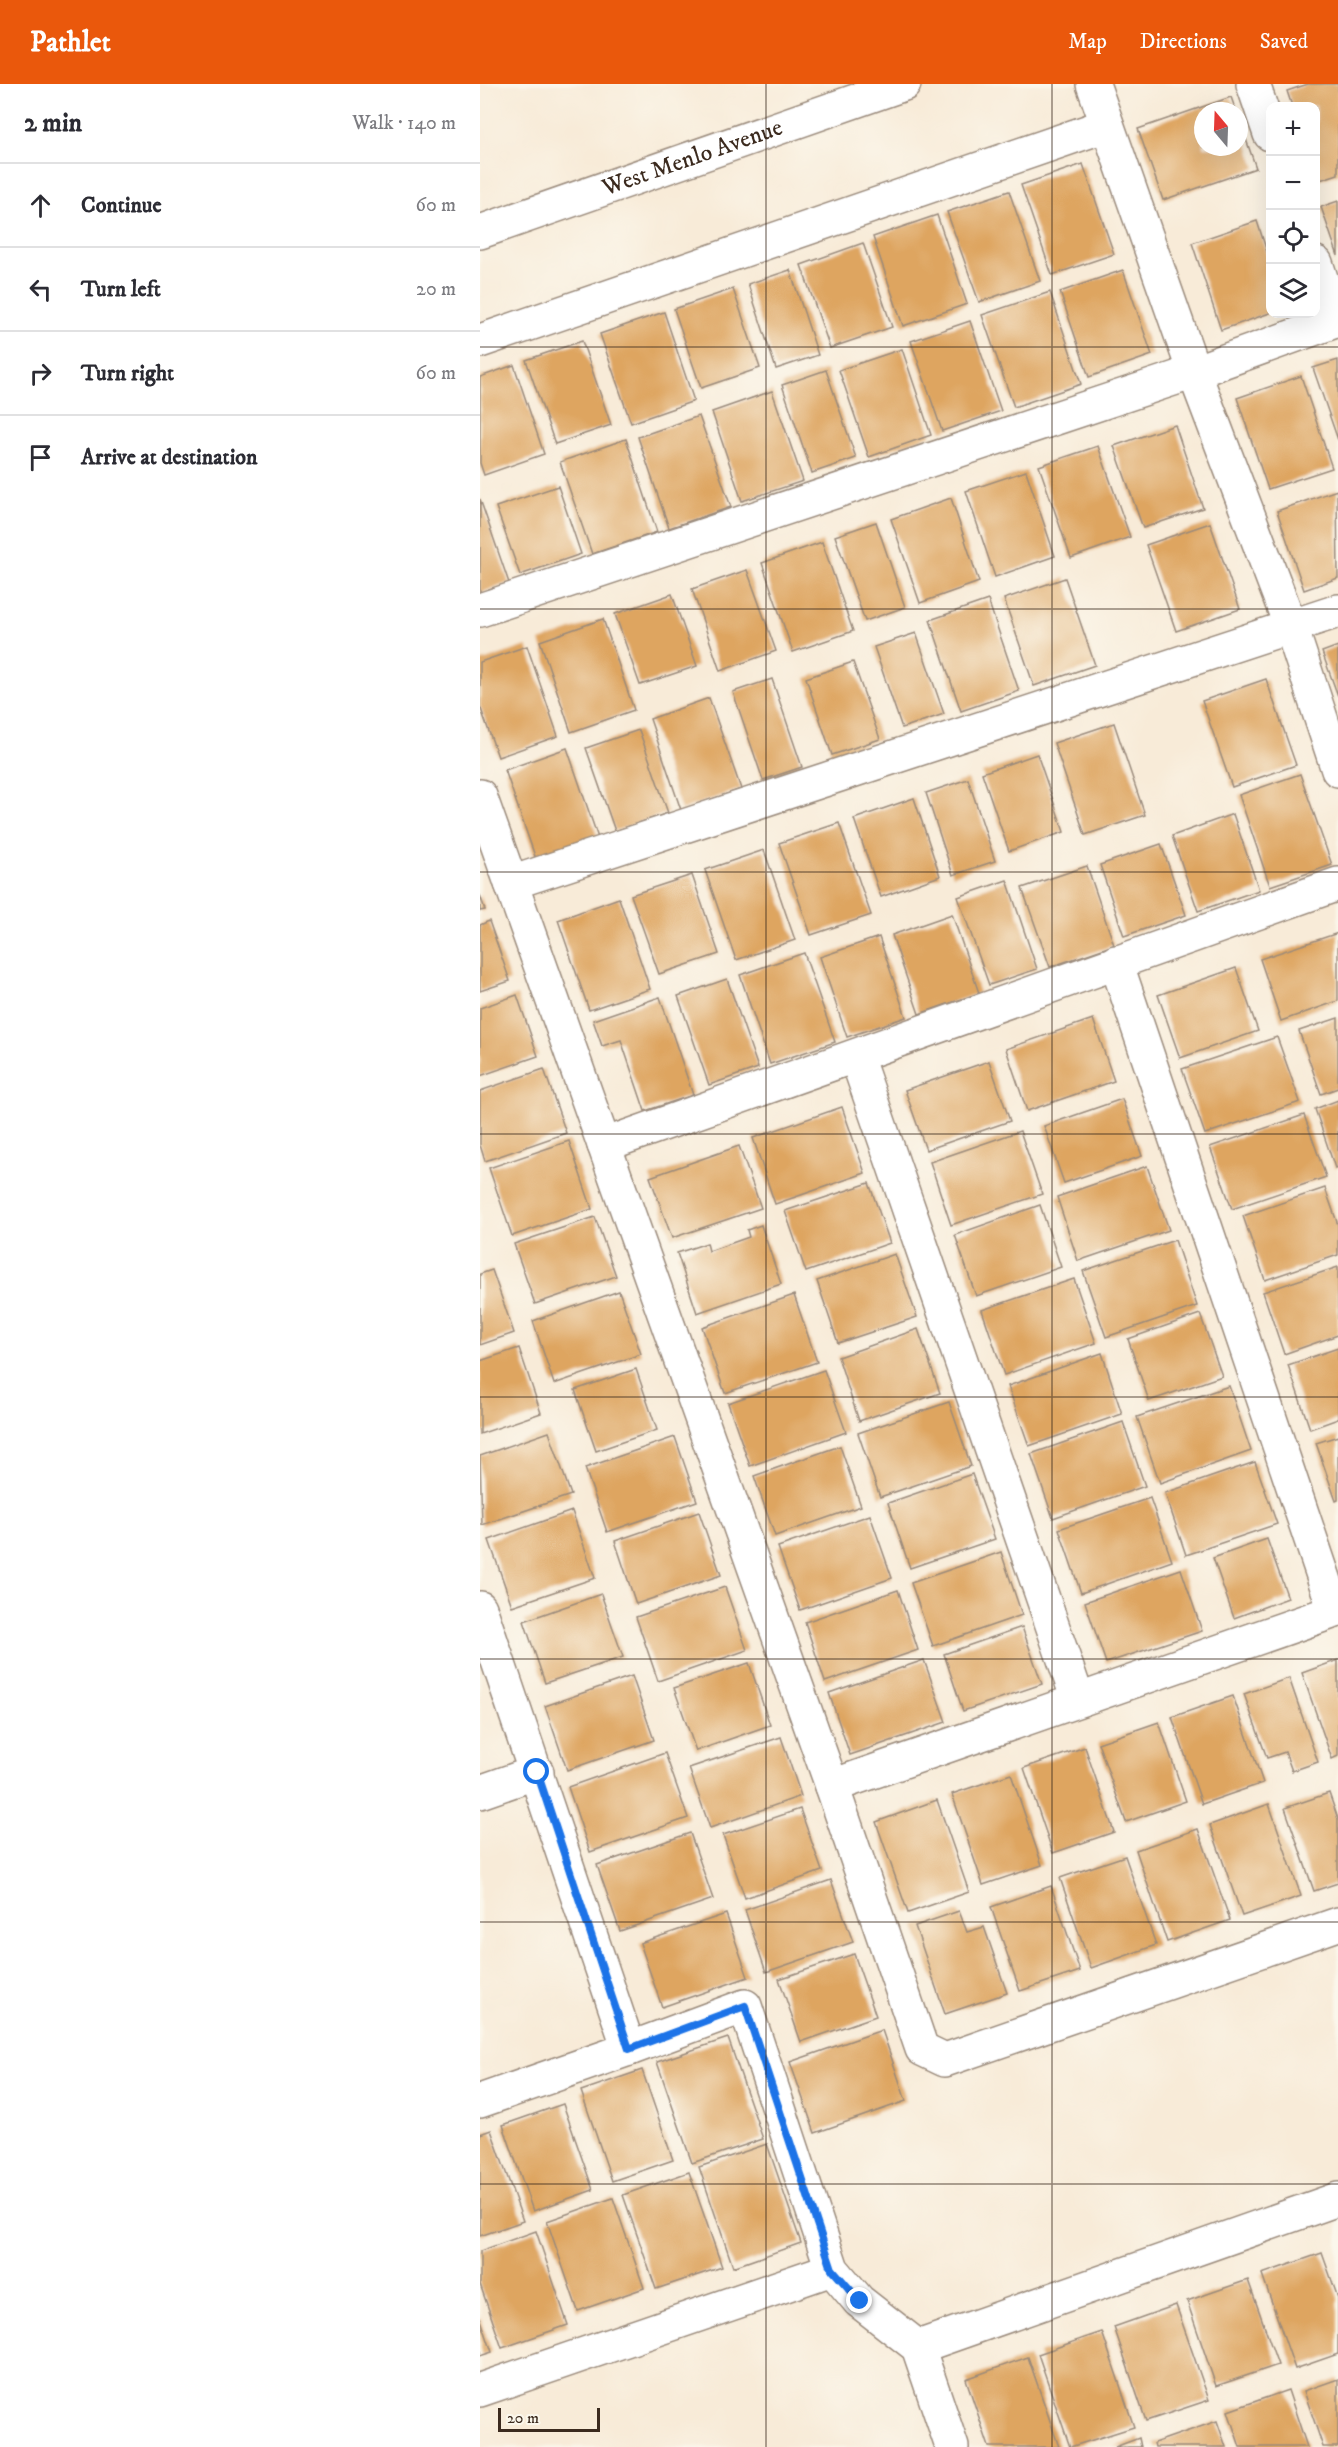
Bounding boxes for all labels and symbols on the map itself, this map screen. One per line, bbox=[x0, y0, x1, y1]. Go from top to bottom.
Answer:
north arrow bbox=[1194, 102, 1248, 156]
street label: West Menlo Avenue bbox=[597, 113, 787, 203]
route start bbox=[523, 1758, 549, 1784]
route end bbox=[846, 2287, 872, 2313]
scale bar bbox=[498, 2405, 600, 2432]

